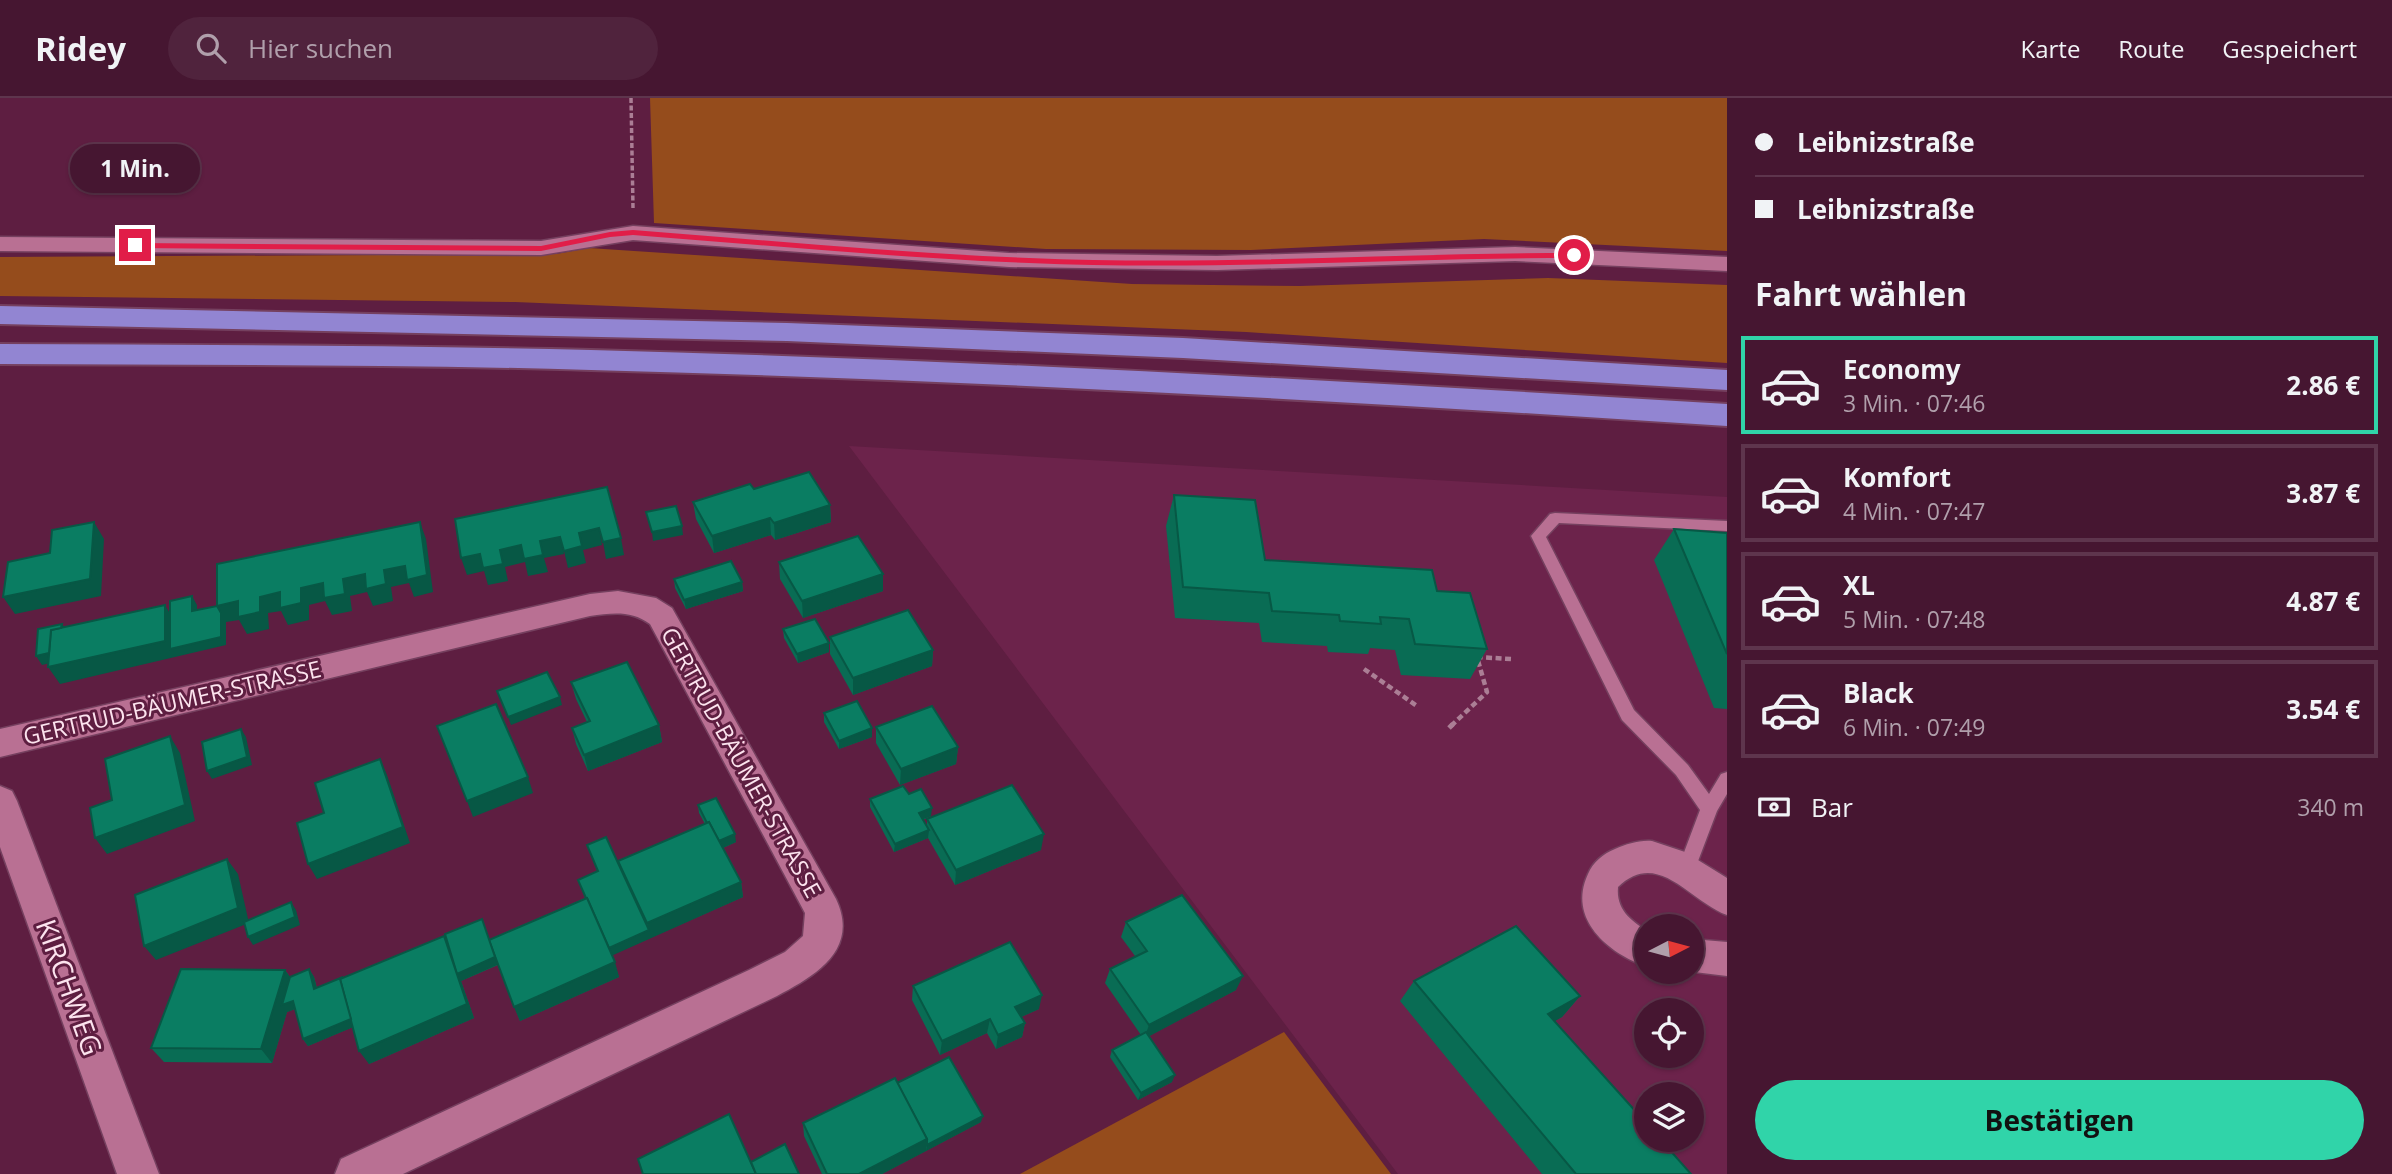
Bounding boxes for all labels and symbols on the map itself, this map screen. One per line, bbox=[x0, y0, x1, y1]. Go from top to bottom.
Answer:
callout: 1 Min. bbox=[70, 144, 200, 192]
route end bbox=[119, 229, 151, 261]
route start bbox=[1558, 239, 1590, 271]
street label: GERTRUD-BÄUMER-STRASSE bbox=[654, 621, 830, 903]
street label: GERTRUD-BÄUMER-STRASSE bbox=[20, 652, 324, 752]
street label: KIRCHWEG bbox=[28, 914, 112, 1060]
north arrow bbox=[1634, 914, 1704, 984]

